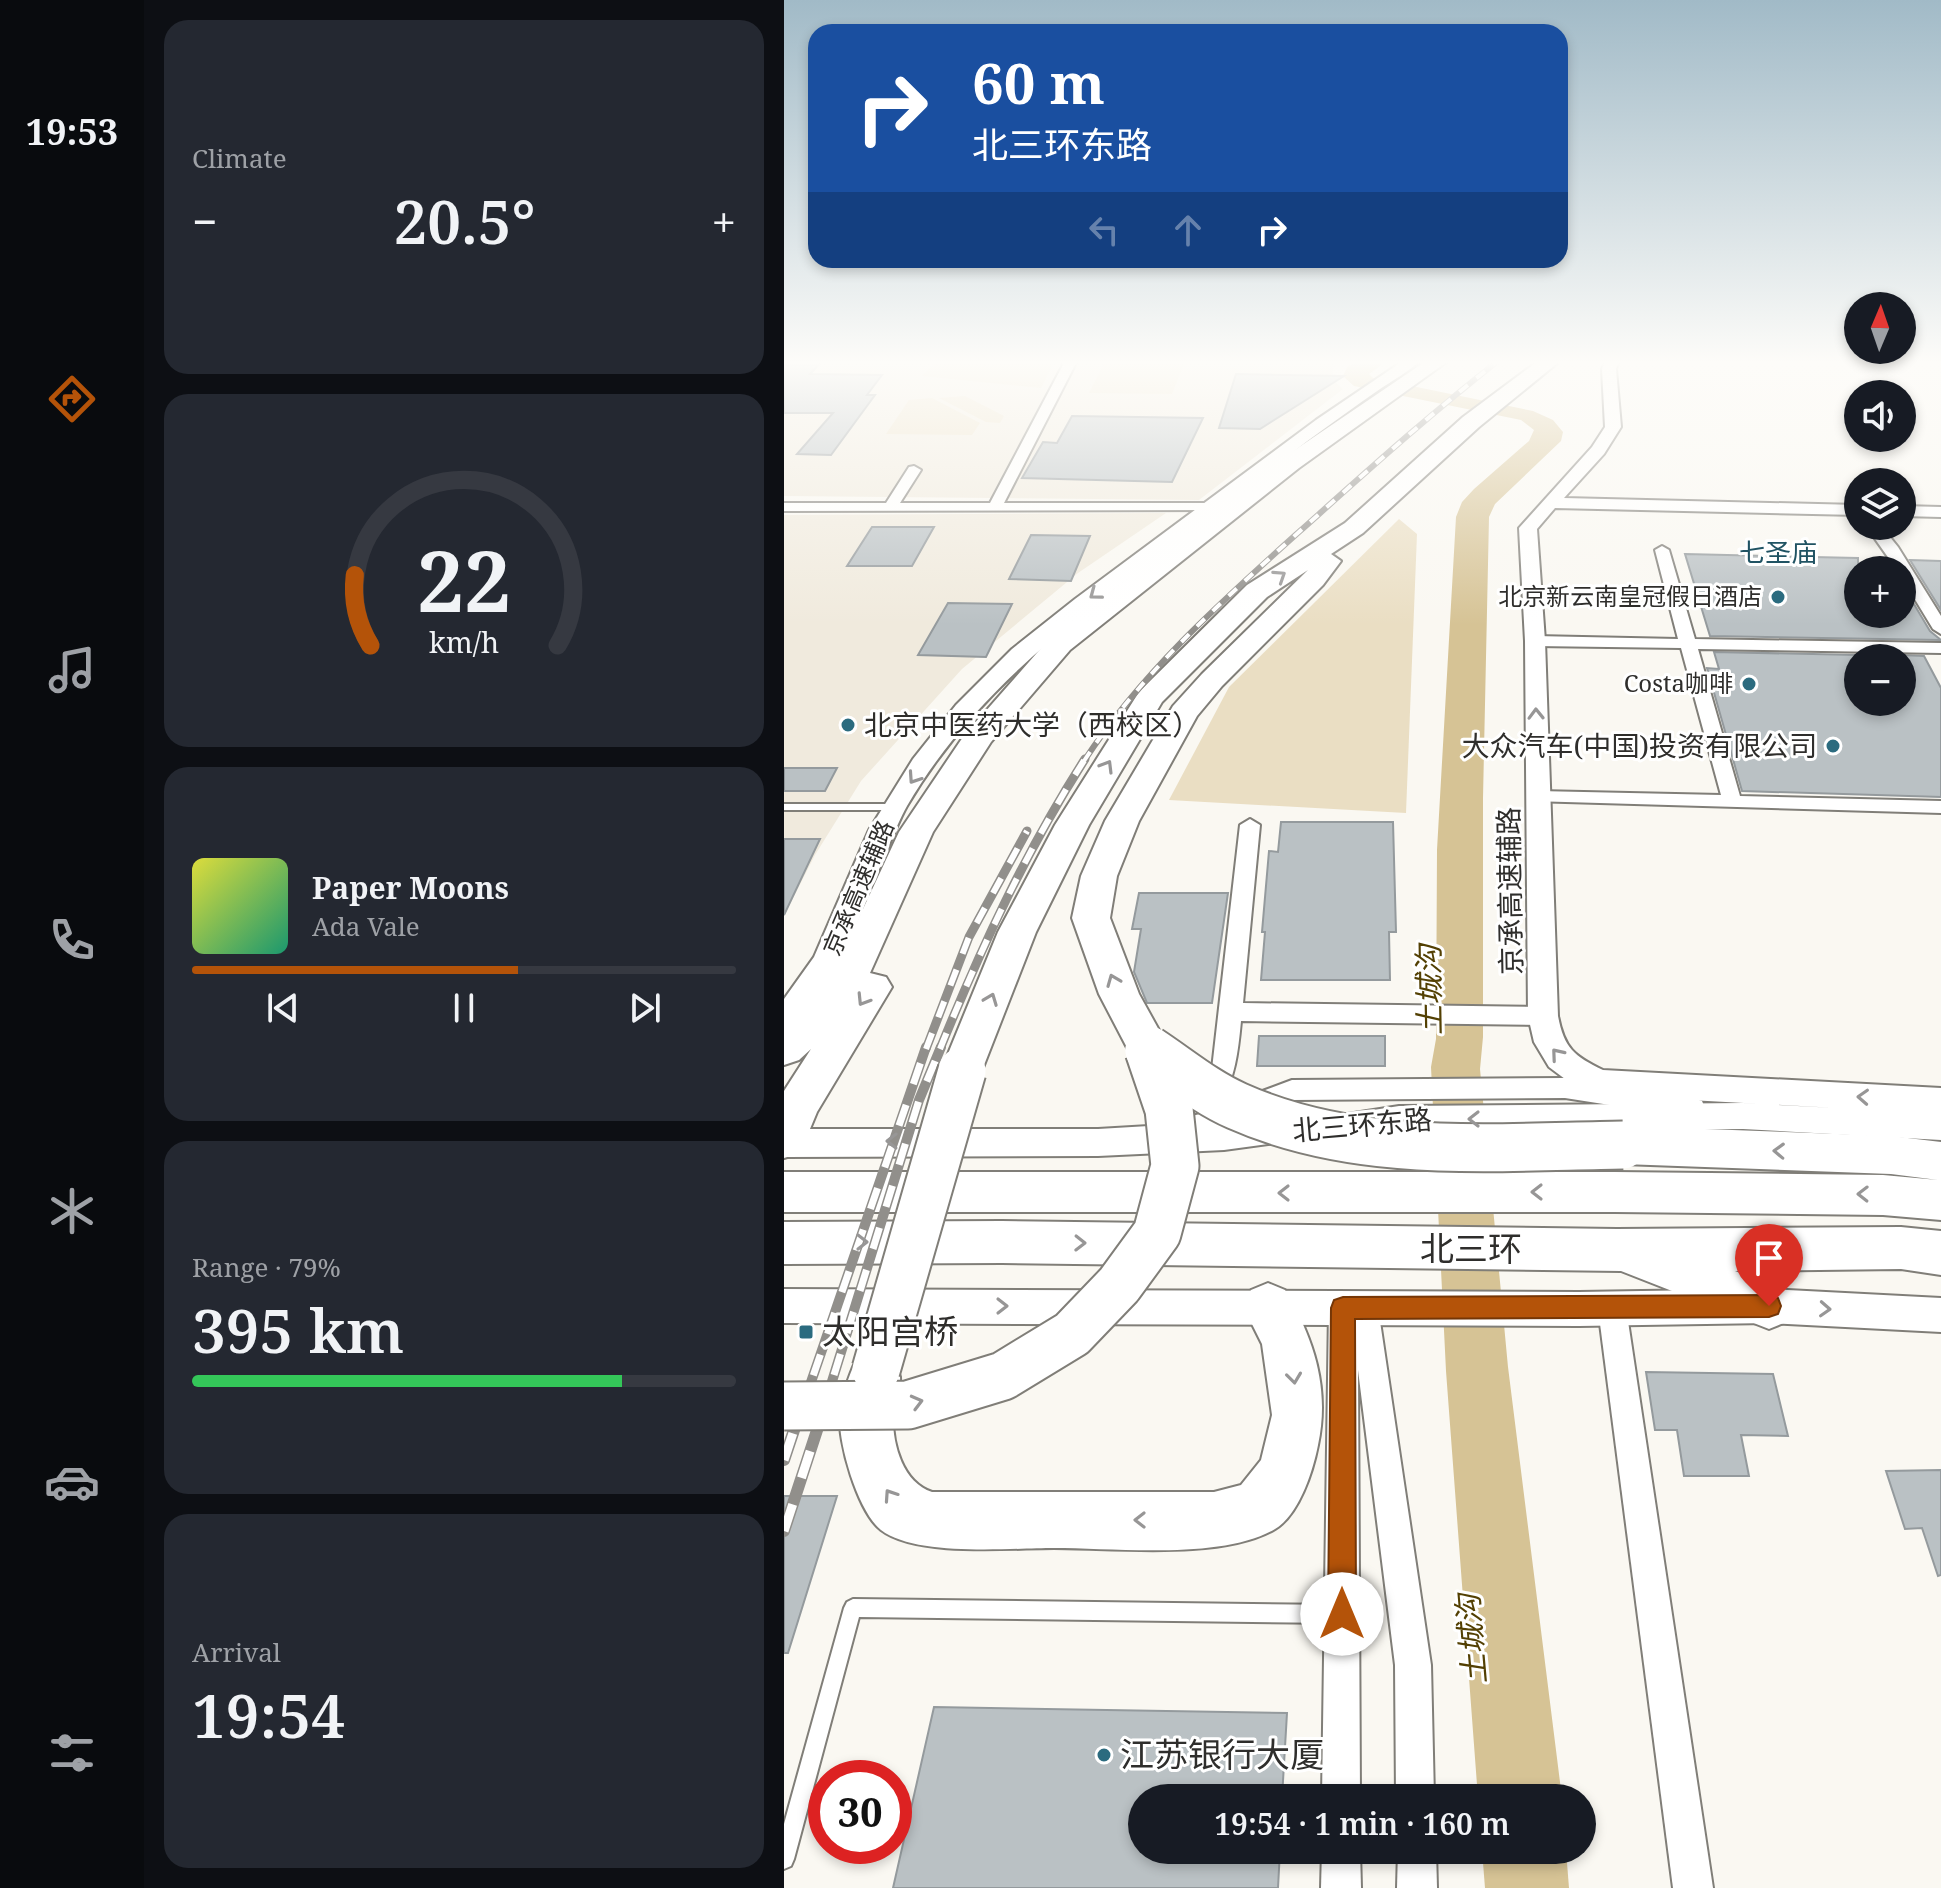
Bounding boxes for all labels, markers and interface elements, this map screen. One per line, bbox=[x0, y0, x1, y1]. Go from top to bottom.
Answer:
text: 60 m bbox=[972, 44, 1105, 120]
icon: right bbox=[840, 56, 944, 160]
text: 19:53 bbox=[26, 107, 118, 156]
text: 北三环东路 bbox=[972, 120, 1152, 169]
text: Climate bbox=[192, 140, 287, 176]
text: 20.5° bbox=[393, 180, 535, 262]
text: − bbox=[192, 191, 217, 251]
text: + bbox=[711, 191, 736, 251]
icon: left bbox=[1082, 208, 1126, 252]
icon: ahead bbox=[1166, 208, 1210, 252]
icon: right bbox=[1250, 208, 1294, 252]
north arrow bbox=[1844, 292, 1916, 364]
map controls bbox=[1844, 292, 1916, 716]
icon: directions bbox=[44, 371, 100, 427]
button: sound bbox=[1844, 380, 1916, 452]
button: layers bbox=[1844, 468, 1916, 540]
text: 22 bbox=[417, 523, 511, 636]
district label: 七圣庙 bbox=[1739, 534, 1817, 570]
button: + bbox=[1844, 556, 1916, 628]
one-way arrow bbox=[1272, 571, 1286, 586]
place label: 北京新云南皇冠假日酒店 bbox=[1498, 579, 1762, 612]
one-way arrow bbox=[1090, 585, 1104, 599]
marker: 北京新云南皇冠假日酒店 bbox=[1769, 588, 1787, 606]
text: km/h bbox=[429, 623, 499, 662]
icon: music bbox=[44, 642, 100, 698]
button: − bbox=[1844, 644, 1916, 716]
place label: Costa咖啡 bbox=[1624, 666, 1733, 699]
marker: Costa咖啡 bbox=[1740, 675, 1758, 693]
place label: 北京中医药大学（西校区） bbox=[864, 705, 1200, 743]
one-way arrow bbox=[1528, 707, 1545, 720]
marker: 北京中医药大学（西校区） bbox=[839, 716, 857, 734]
place label: 大众汽车(中国)投资有限公司 bbox=[1462, 726, 1817, 764]
marker: 大众汽车(中国)投资有限公司 bbox=[1824, 737, 1842, 755]
one-way arrow bbox=[1097, 760, 1113, 775]
one-way arrow bbox=[909, 769, 924, 784]
street label: 京承高速辅路 bbox=[1489, 807, 1529, 975]
street label: 京承高速辅路 bbox=[814, 815, 901, 960]
text: Paper Moons bbox=[312, 867, 509, 908]
text: Ada Vale bbox=[312, 908, 420, 944]
icon: phone bbox=[44, 912, 100, 968]
water label: 土城沟 bbox=[1407, 942, 1450, 1035]
one-way arrow bbox=[1106, 974, 1123, 988]
icon: previous bbox=[261, 986, 305, 1030]
icon: pause bbox=[442, 986, 486, 1030]
icon: next bbox=[623, 986, 667, 1030]
one-way arrow bbox=[858, 992, 873, 1006]
one-way arrow bbox=[981, 993, 998, 1007]
one-way arrow bbox=[1552, 1048, 1567, 1063]
one-way arrow bbox=[1856, 1089, 1869, 1106]
street label: 北三环东路 bbox=[1291, 1099, 1433, 1149]
one-way arrow bbox=[1467, 1110, 1480, 1128]
one-way arrow bbox=[885, 1132, 898, 1150]
one-way arrow bbox=[1772, 1142, 1785, 1159]
icon: climate bbox=[44, 1183, 100, 1239]
one-way arrow bbox=[1530, 1183, 1543, 1201]
one-way arrow bbox=[1277, 1184, 1290, 1202]
one-way arrow bbox=[1856, 1185, 1869, 1203]
pin bbox=[1735, 1224, 1803, 1306]
street label: 北三环 bbox=[1420, 1225, 1522, 1271]
one-way arrow bbox=[856, 1233, 869, 1251]
one-way arrow bbox=[1074, 1234, 1087, 1252]
icon: arrive bbox=[1747, 1236, 1791, 1280]
text: Range · 79% bbox=[192, 1249, 341, 1285]
text: 395 km bbox=[192, 1289, 404, 1371]
one-way arrow bbox=[996, 1297, 1009, 1315]
one-way arrow bbox=[1819, 1300, 1832, 1317]
place label: 太阳宫桥 bbox=[822, 1308, 958, 1354]
marker: 太阳宫桥 bbox=[797, 1323, 815, 1341]
one-way arrow bbox=[1285, 1372, 1302, 1385]
one-way arrow bbox=[910, 1394, 924, 1411]
icon: car bbox=[44, 1454, 100, 1510]
one-way arrow bbox=[885, 1489, 900, 1504]
one-way arrow bbox=[1133, 1511, 1146, 1529]
position arrow bbox=[1300, 1572, 1384, 1656]
water label: 土城沟 bbox=[1446, 1590, 1495, 1686]
text: Arrival bbox=[192, 1634, 281, 1670]
text: 19:54 bbox=[192, 1674, 345, 1756]
icon: filters bbox=[44, 1725, 100, 1781]
place label: 江苏银行大厦 bbox=[1120, 1731, 1324, 1777]
marker: 江苏银行大厦 bbox=[1095, 1746, 1113, 1764]
speed limit sign: 30 bbox=[808, 1760, 912, 1864]
text: 19:54 · 1 min · 160 m bbox=[1214, 1803, 1510, 1844]

